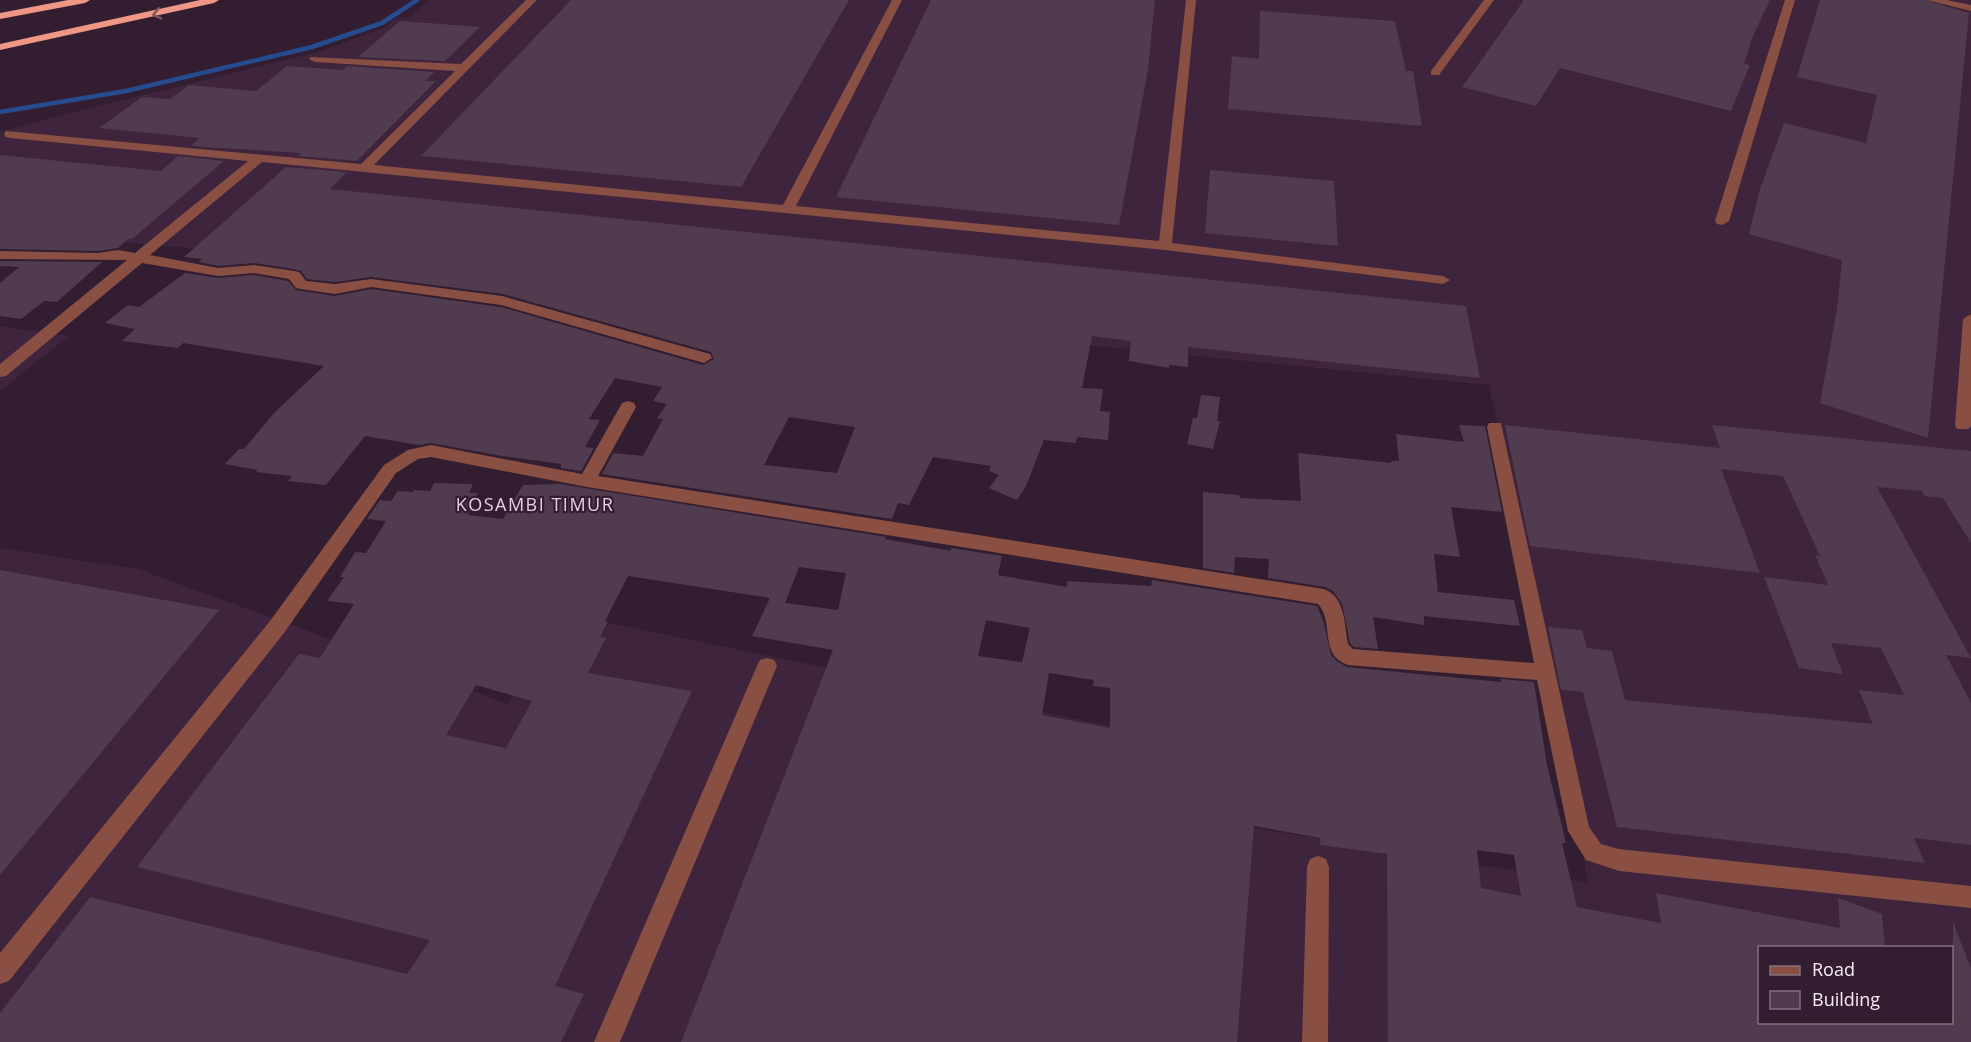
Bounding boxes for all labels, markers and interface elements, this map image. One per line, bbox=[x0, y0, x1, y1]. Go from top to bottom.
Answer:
one-way arrow bbox=[152, 6, 162, 19]
district label: KOSAMBI TIMUR bbox=[456, 492, 614, 516]
legend bbox=[1758, 946, 1953, 1024]
text: Road bbox=[1812, 957, 1855, 981]
text: Building bbox=[1812, 987, 1880, 1011]

